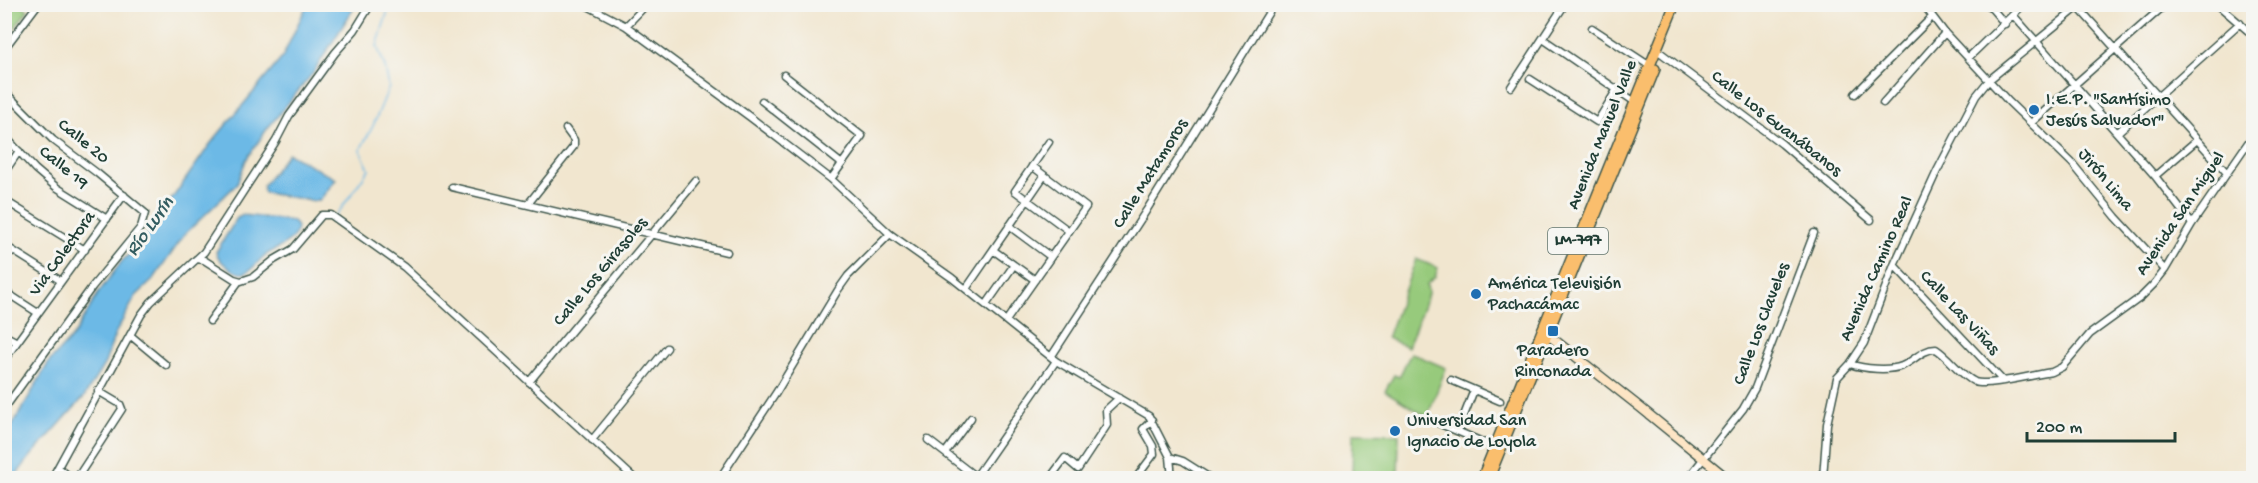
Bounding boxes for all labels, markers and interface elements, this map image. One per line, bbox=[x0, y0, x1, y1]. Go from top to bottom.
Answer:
street label: Avenida Manuel Valle bbox=[1563, 57, 1643, 213]
street label: Calle Los Guanábanos bbox=[1706, 66, 1847, 182]
place label: I.E.P. "Santísimo Jesús Salvador" bbox=[2046, 90, 2171, 132]
marker: I.E.P. "Santísimo Jesús Salvador" bbox=[2027, 103, 2041, 117]
street label: Calle Matamoros bbox=[1109, 114, 1194, 233]
street label: Calle 20 bbox=[53, 115, 113, 169]
street label: Calle 19 bbox=[34, 142, 92, 194]
street label: Jirón Lima bbox=[2073, 144, 2138, 216]
street label: Avenida San Miguel bbox=[2132, 148, 2230, 280]
water label: Río Lurín bbox=[122, 193, 180, 261]
street label: Avenida Camino Real bbox=[1836, 193, 1918, 345]
street label: Via Colectora bbox=[25, 207, 101, 301]
street label: Calle Los Girasoles bbox=[549, 212, 653, 331]
road number: LM-797 bbox=[1548, 228, 1608, 254]
street label: Calle Los Claveles bbox=[1729, 259, 1795, 388]
street label: Calle Las Viñas bbox=[1915, 266, 2004, 361]
place label: América Televisión Pachacámac bbox=[1487, 274, 1622, 316]
marker: América Televisión Pachacámac bbox=[1469, 287, 1483, 301]
marker: Paradero Rinconada bbox=[1546, 324, 1560, 338]
place label: Paradero Rinconada bbox=[1515, 341, 1592, 383]
scale bar bbox=[2027, 405, 2176, 443]
place label: Universidad San Ignacio de Loyola bbox=[1407, 411, 1537, 453]
text: 200 m bbox=[2036, 418, 2083, 439]
marker: Universidad San Ignacio de Loyola bbox=[1388, 424, 1402, 438]

